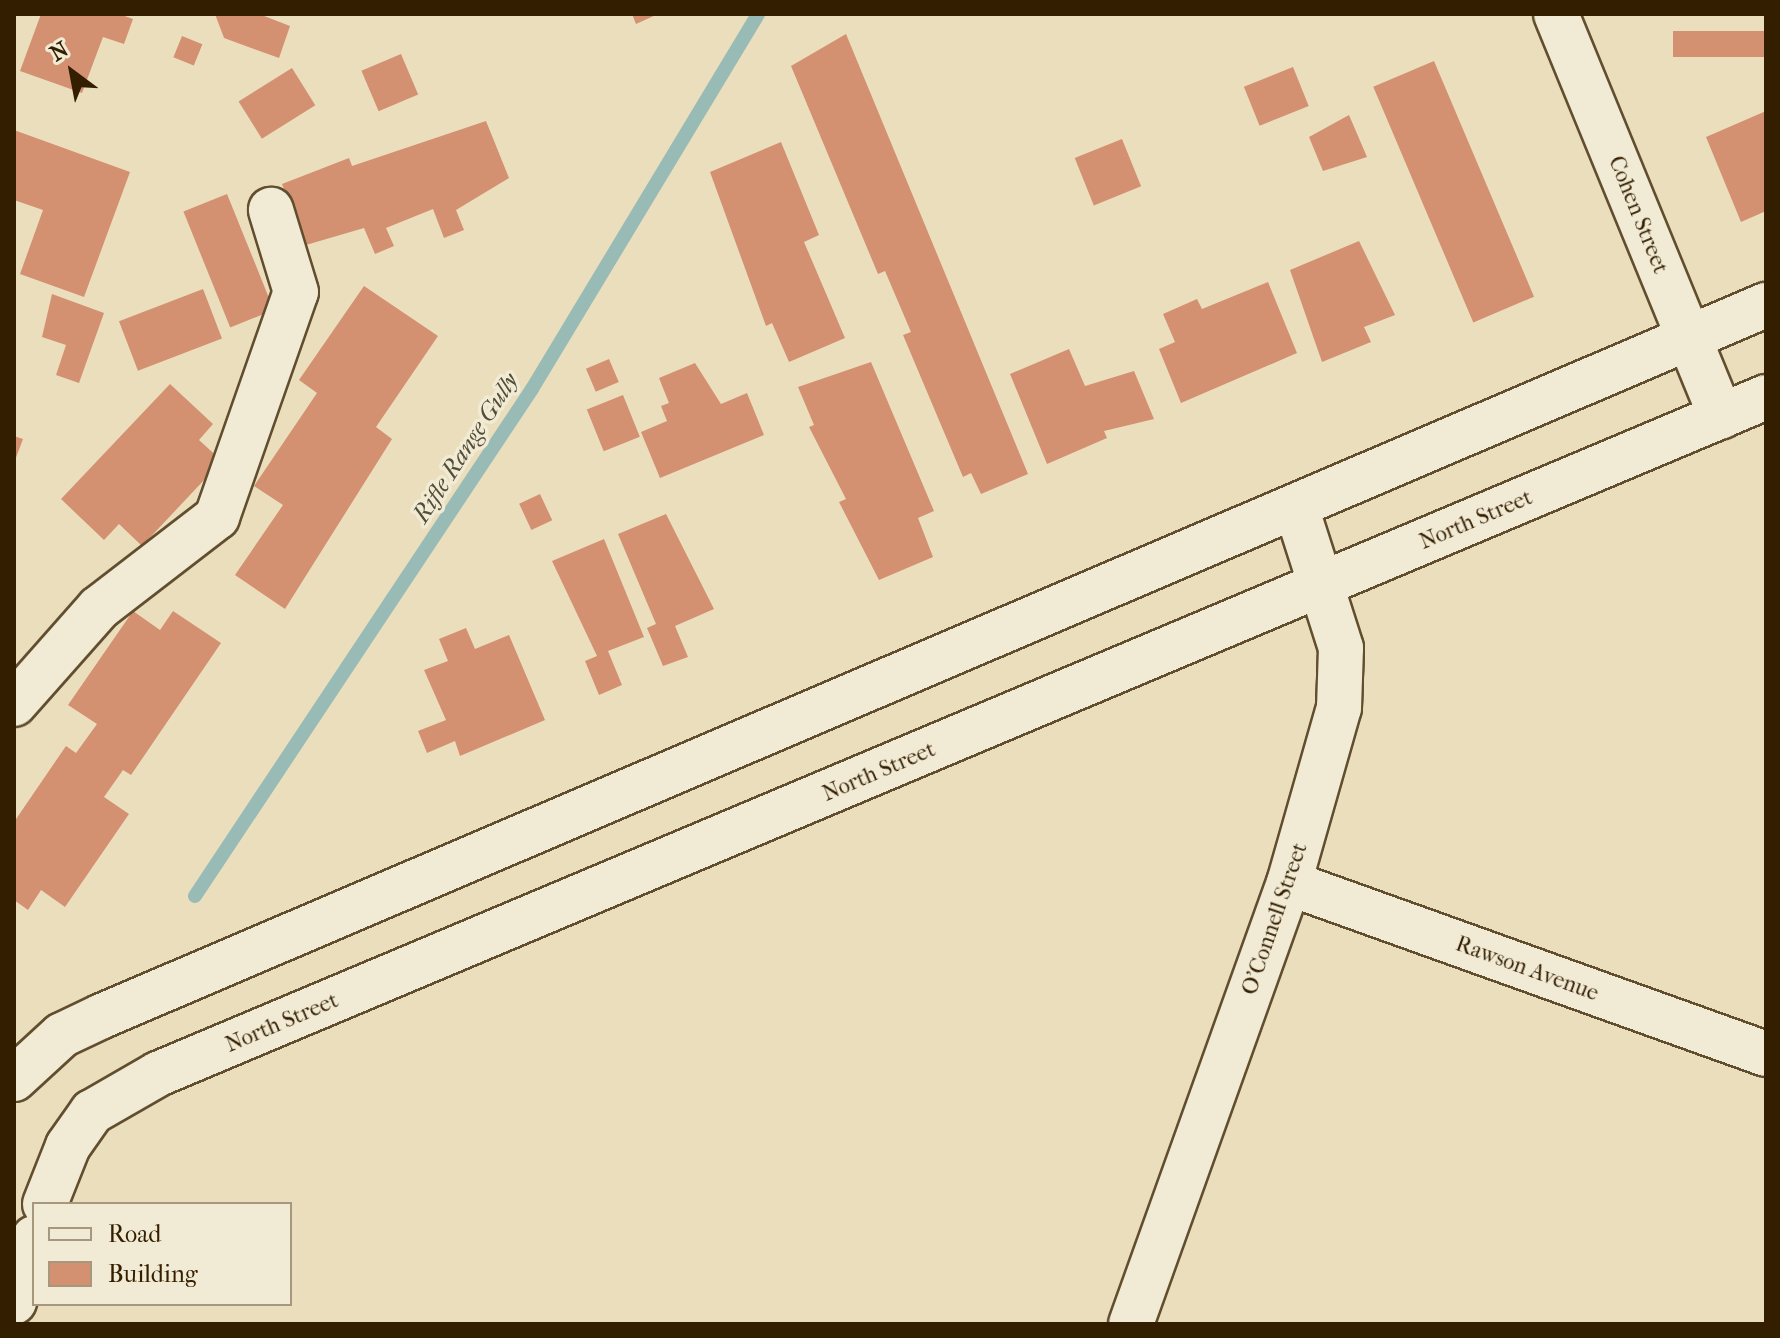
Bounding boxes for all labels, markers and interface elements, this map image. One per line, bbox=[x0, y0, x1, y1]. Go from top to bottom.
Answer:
north arrow bbox=[32, 32, 112, 112]
text: N bbox=[45, 36, 73, 67]
street label: Cohen Street bbox=[1602, 152, 1674, 278]
water label: Rifle Range Gully bbox=[407, 368, 525, 528]
street label: North Street bbox=[1416, 484, 1536, 556]
street label: North Street bbox=[819, 736, 939, 808]
street label: O'Connell Street bbox=[1237, 839, 1313, 999]
street label: Rawson Avenue bbox=[1452, 931, 1602, 1007]
street label: North Street bbox=[222, 987, 342, 1059]
legend bbox=[32, 1202, 292, 1306]
text: Road bbox=[108, 1220, 161, 1248]
text: Building bbox=[108, 1260, 198, 1288]

